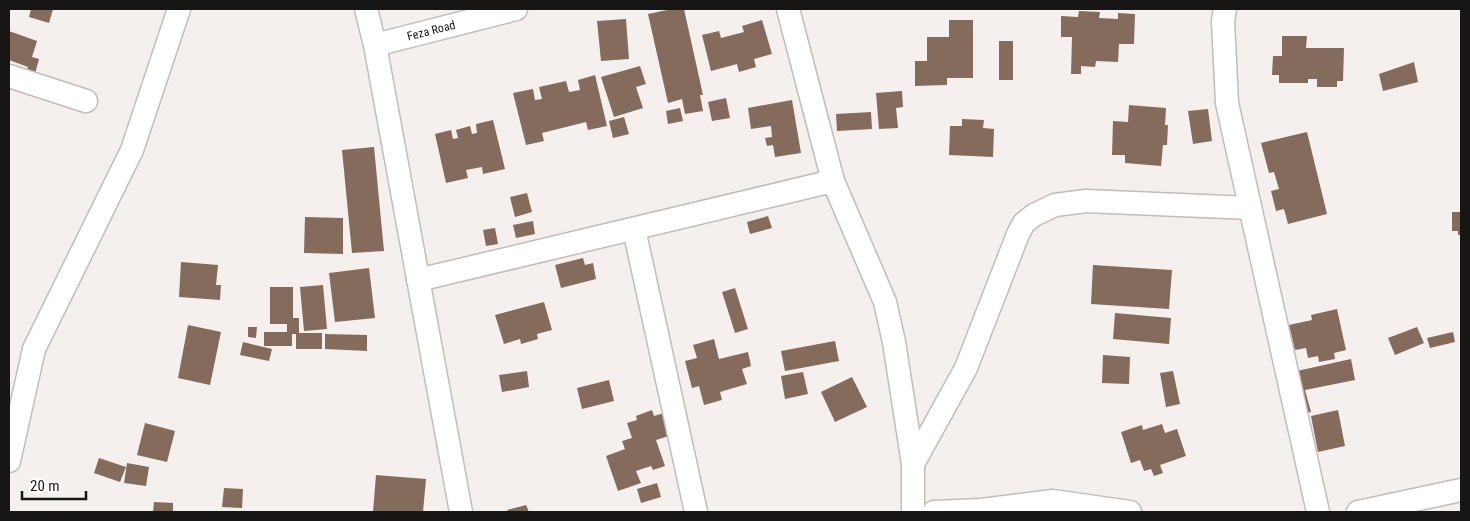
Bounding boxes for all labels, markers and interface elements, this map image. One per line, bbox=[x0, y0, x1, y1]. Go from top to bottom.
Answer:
street label: Feza Road bbox=[406, 18, 457, 44]
scale bar bbox=[22, 468, 86, 500]
text: 20 m bbox=[30, 477, 60, 495]

